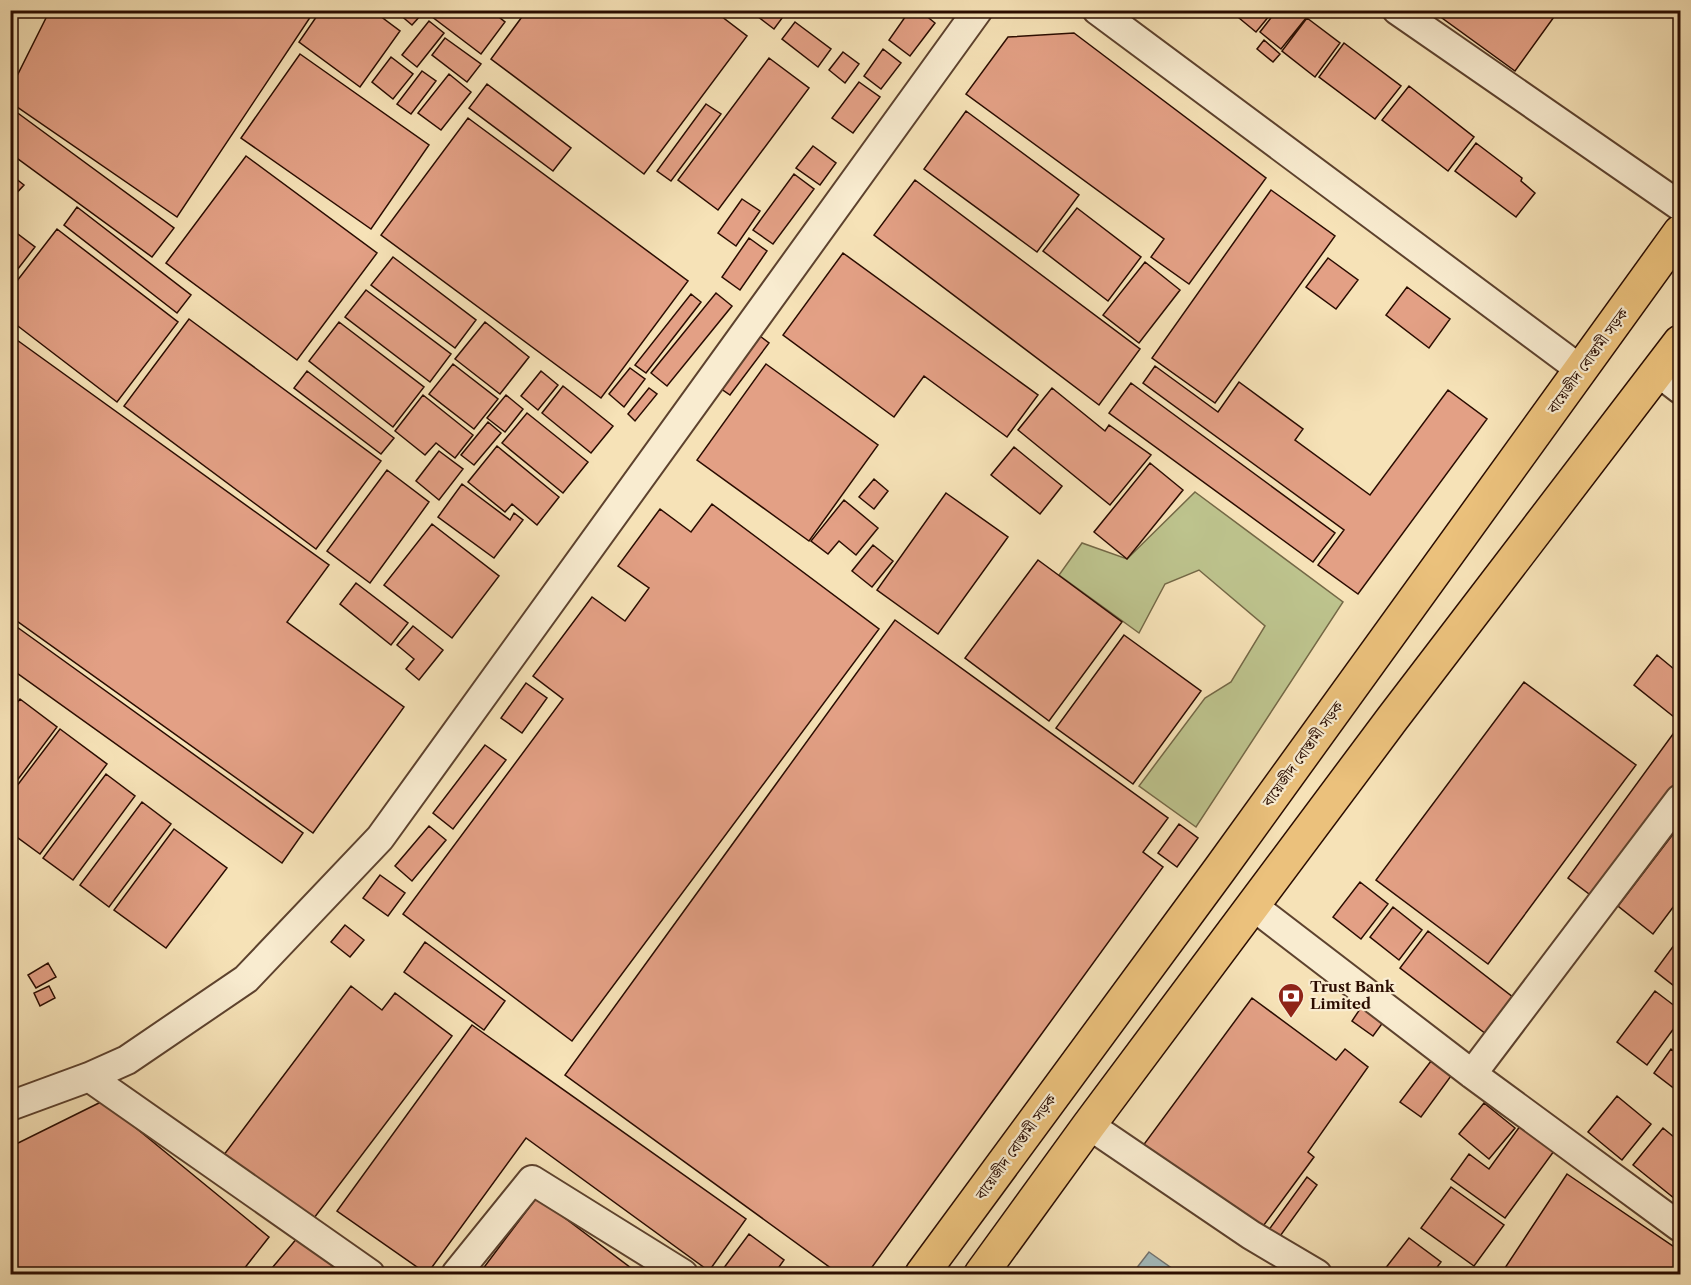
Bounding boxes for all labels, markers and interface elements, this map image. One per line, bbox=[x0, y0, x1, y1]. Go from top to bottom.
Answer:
street label: বায়েজীদ বোস্তামী সড়ক bbox=[1542, 304, 1632, 418]
street label: বায়েজীদ বোস্তামী সড়ক bbox=[1257, 697, 1347, 811]
place label: Trust Bank Limited bbox=[1310, 977, 1396, 1013]
bank icon: Trust Bank Limited bbox=[1276, 981, 1306, 1019]
street label: বায়েজীদ বোস্তামী সড়ক bbox=[970, 1090, 1060, 1204]

